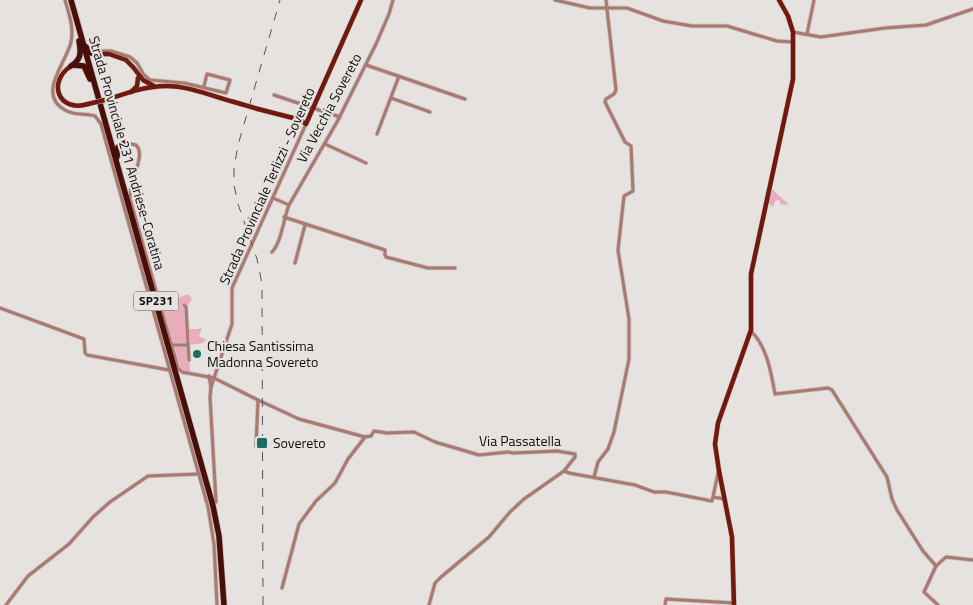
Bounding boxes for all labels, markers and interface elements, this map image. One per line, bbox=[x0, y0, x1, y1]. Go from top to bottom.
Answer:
street label: Strada Provinciale 231 Andriese-Coratina bbox=[84, 33, 171, 272]
street label: Via Vecchia Sovereto bbox=[291, 49, 366, 166]
street label: Strada Provinciale Terlizzi - Sovereto bbox=[213, 84, 320, 288]
road number: SP231 bbox=[134, 292, 178, 310]
place label: Chiesa Santissima Madonna Sovereto bbox=[207, 335, 318, 372]
marker: Chiesa Santissima Madonna Sovereto bbox=[191, 348, 203, 360]
street label: Via Passatella bbox=[479, 430, 561, 451]
place label: Sovereto bbox=[273, 432, 326, 453]
marker: Sovereto bbox=[255, 436, 269, 450]

